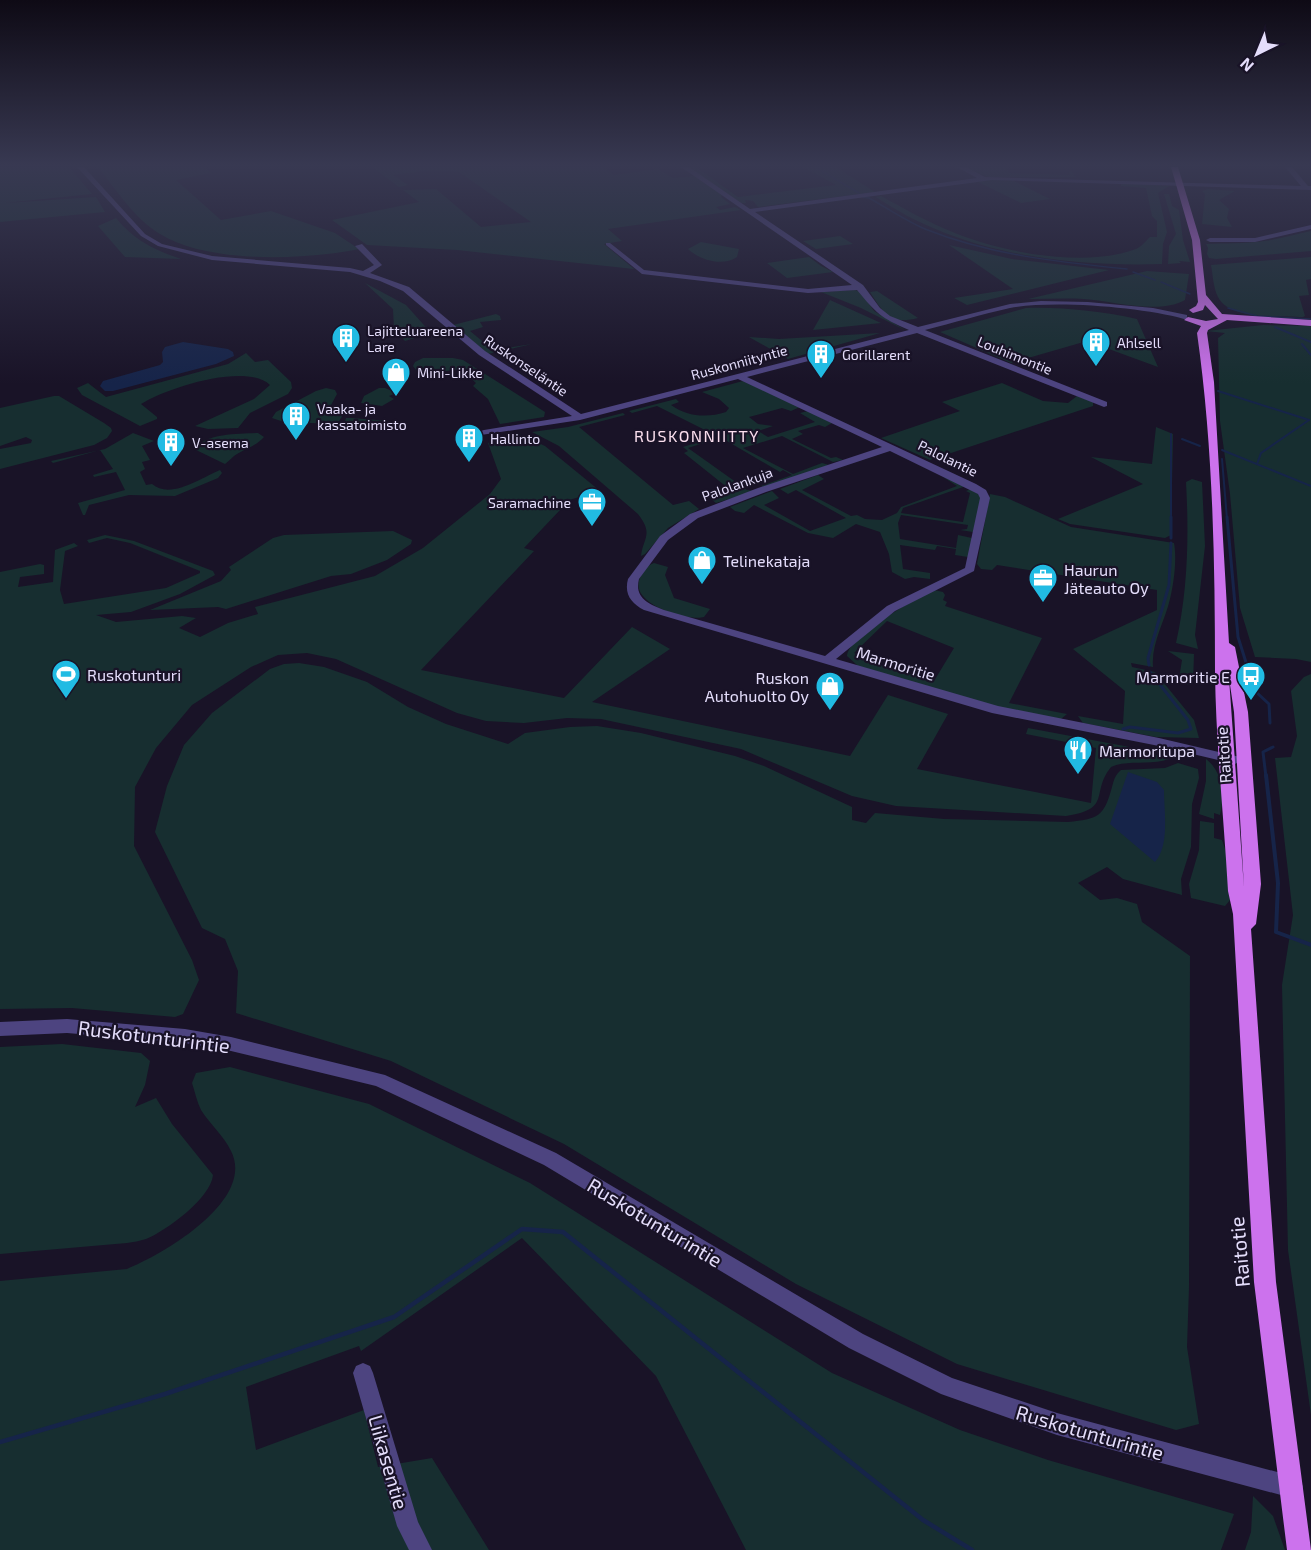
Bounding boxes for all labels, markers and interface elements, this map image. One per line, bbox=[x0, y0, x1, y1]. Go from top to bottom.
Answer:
north arrow bbox=[1227, 24, 1287, 84]
text: N bbox=[1236, 54, 1257, 76]
building icon: Lajitteluareena Lare bbox=[330, 322, 362, 364]
place label: Lajitteluareena Lare bbox=[367, 322, 463, 355]
building icon: Ahlsell bbox=[1080, 326, 1112, 368]
street label: Ruskonseläntie bbox=[481, 331, 571, 399]
street label: Louhimontie bbox=[975, 332, 1055, 378]
place label: Ahlsell bbox=[1117, 334, 1162, 351]
building icon: Gorillarent bbox=[805, 338, 837, 380]
street label: Ruskonniityntie bbox=[689, 341, 789, 383]
place label: Gorillarent bbox=[842, 346, 910, 363]
shop icon: Mini-Likke bbox=[380, 356, 412, 398]
place label: Mini-Likke bbox=[417, 364, 483, 381]
building icon: Vaaka- ja kassatoimisto bbox=[280, 400, 312, 442]
place label: Vaaka- ja kassatoimisto bbox=[317, 400, 407, 433]
building icon: Hallinto bbox=[453, 422, 485, 464]
building icon: V-asema bbox=[155, 426, 187, 468]
district label: RUSKONNIITTY bbox=[634, 426, 760, 445]
place label: Hallinto bbox=[490, 430, 540, 447]
place label: V-asema bbox=[192, 434, 249, 451]
street label: Palolantie bbox=[915, 436, 981, 480]
street label: Palolankuja bbox=[699, 463, 775, 505]
office icon: Saramachine bbox=[576, 486, 608, 528]
place label: Saramachine bbox=[488, 494, 571, 511]
shop icon: Telinekataja bbox=[686, 544, 718, 586]
place label: Telinekataja bbox=[723, 551, 810, 571]
place label: Haurun Jäteauto Oy bbox=[1064, 560, 1149, 597]
office icon: Haurun Jäteauto Oy bbox=[1027, 562, 1059, 604]
street label: Marmoritie bbox=[854, 642, 938, 684]
sports icon: Ruskotunturi bbox=[50, 658, 82, 700]
bus stop icon: Marmoritie E bbox=[1235, 660, 1267, 702]
place label: Ruskotunturi bbox=[87, 665, 181, 684]
place label: Marmoritie E bbox=[1136, 667, 1230, 686]
place label: Ruskon Autohuolto Oy bbox=[705, 668, 810, 705]
shop icon: Ruskon Autohuolto Oy bbox=[814, 670, 846, 712]
street label: Raitotie bbox=[1212, 726, 1234, 784]
restaurant icon: Marmoritupa bbox=[1062, 734, 1094, 776]
place label: Marmoritupa bbox=[1099, 741, 1195, 760]
street label: Ruskotunturintie bbox=[77, 1015, 231, 1057]
street label: Ruskotunturintie bbox=[583, 1172, 727, 1272]
street label: Raitotie bbox=[1224, 1216, 1254, 1288]
street label: Ruskotunturintie bbox=[1013, 1399, 1167, 1465]
street label: Liikasentie bbox=[364, 1412, 414, 1512]

